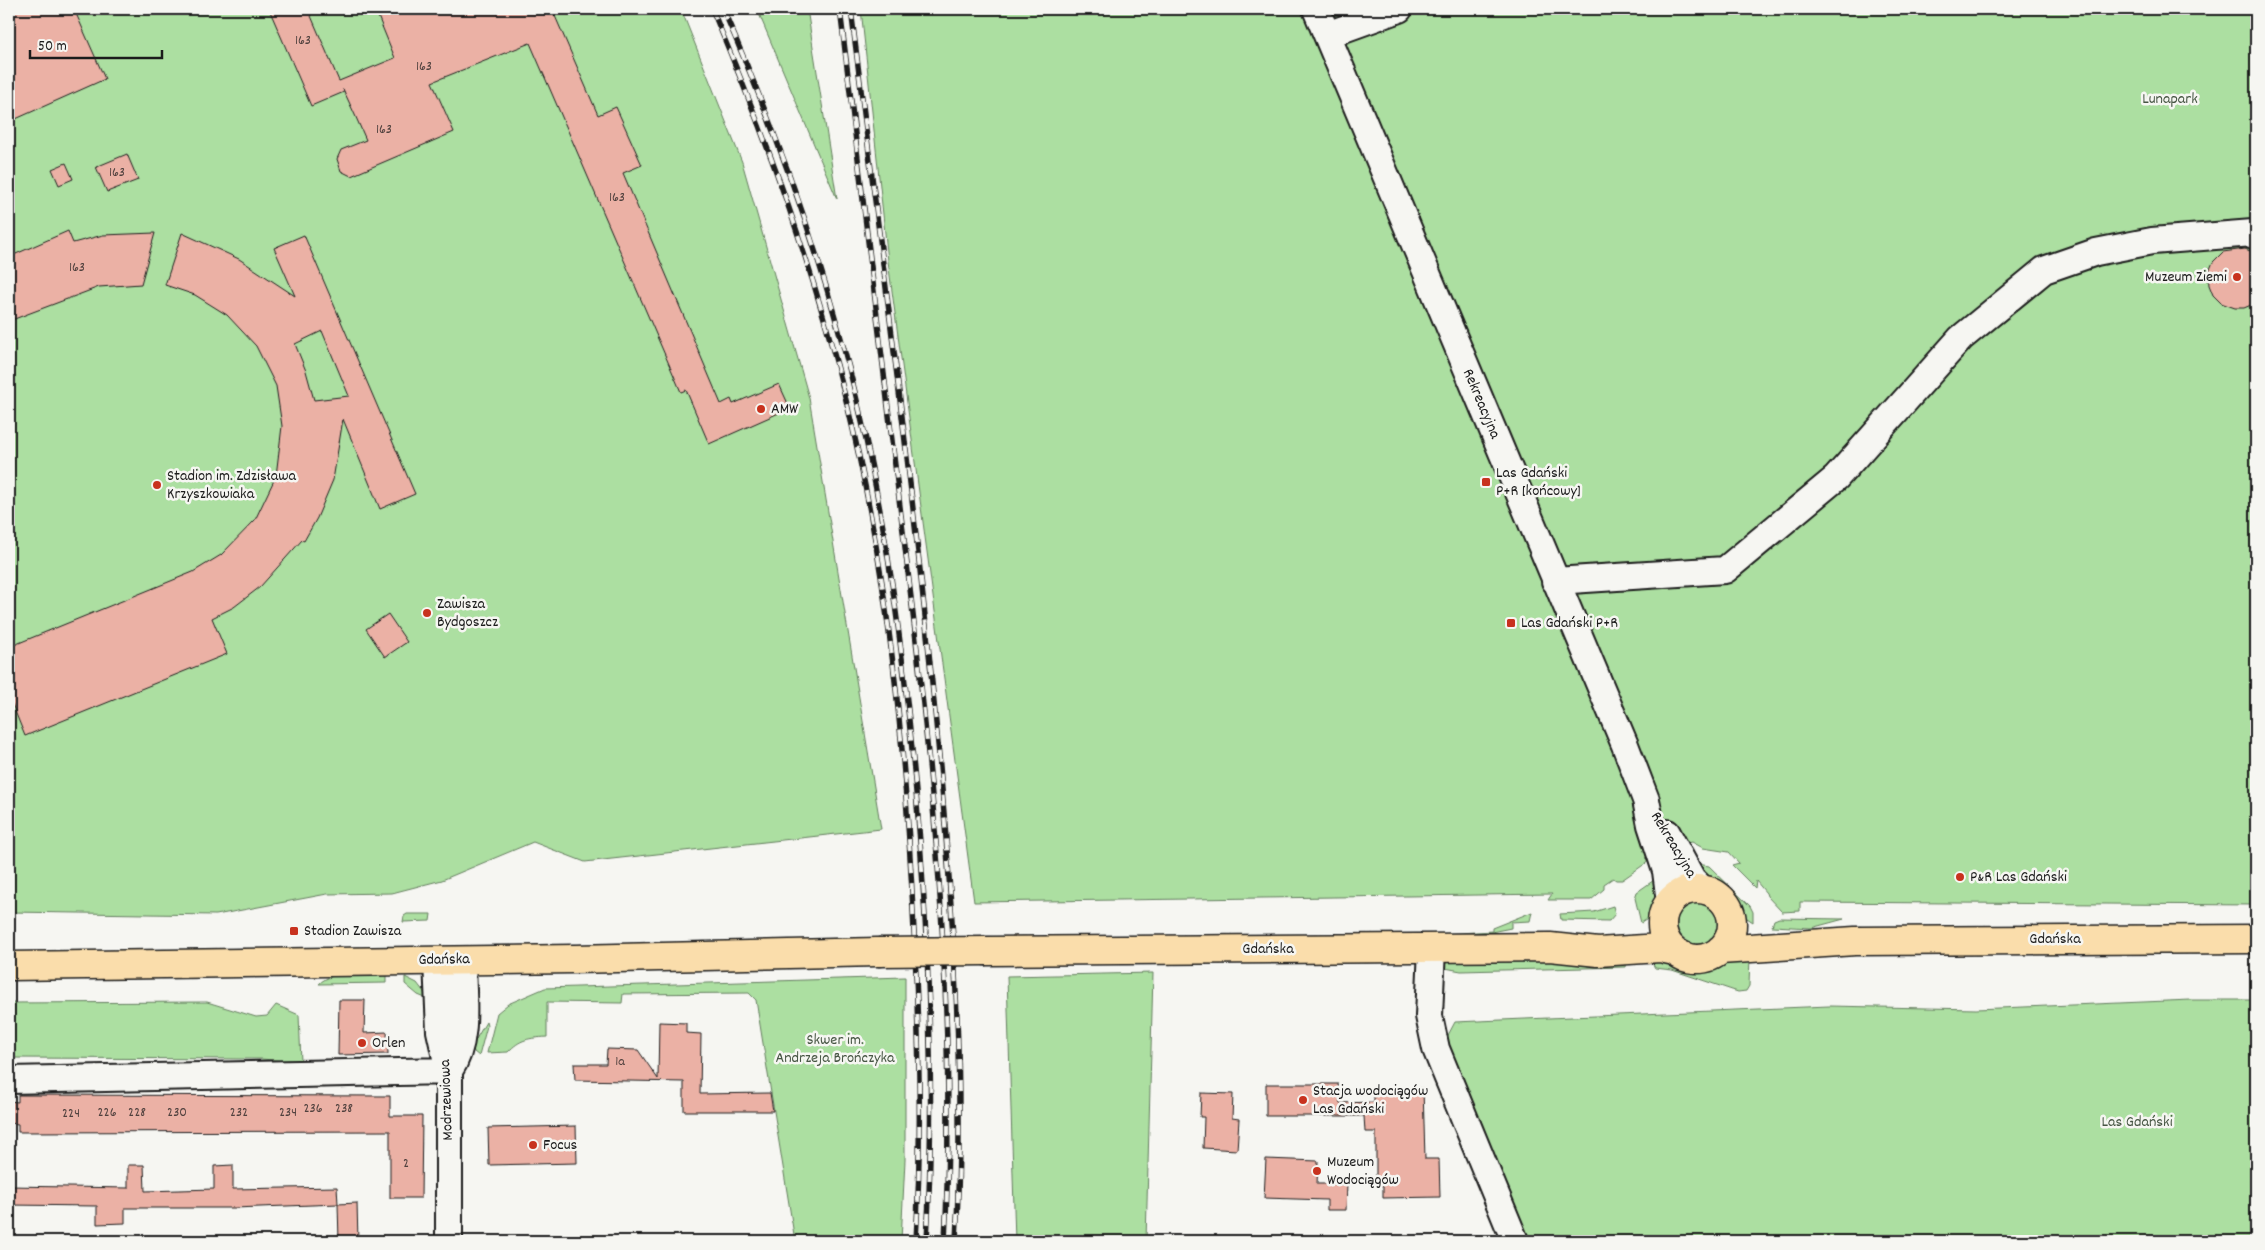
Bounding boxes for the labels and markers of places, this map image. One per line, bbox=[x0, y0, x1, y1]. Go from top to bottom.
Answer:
place label: Muzeum Ziemi bbox=[2145, 266, 2227, 289]
marker: Muzeum Ziemi bbox=[2231, 271, 2243, 283]
place label: AMW bbox=[771, 398, 799, 421]
marker: AMW bbox=[755, 403, 767, 415]
place label: Las Gdański P+R [końcowy] bbox=[1496, 462, 1581, 503]
place label: Stadion im. Zdzisława Krzyszkowiaka bbox=[167, 465, 296, 506]
marker: Las Gdański P+R [końcowy] bbox=[1480, 476, 1492, 488]
marker: Stadion im. Zdzisława Krzyszkowiaka bbox=[151, 479, 163, 491]
place label: Zawisza Bydgoszcz bbox=[437, 593, 498, 634]
marker: Zawisza Bydgoszcz bbox=[421, 607, 433, 619]
place label: Las Gdański P+R bbox=[1521, 612, 1618, 635]
marker: Las Gdański P+R bbox=[1505, 617, 1517, 629]
place label: P&R Las Gdański bbox=[1970, 866, 2067, 889]
marker: P&R Las Gdański bbox=[1954, 871, 1966, 883]
place label: Stadion Zawisza bbox=[304, 920, 402, 943]
marker: Stadion Zawisza bbox=[288, 925, 300, 937]
place label: Orlen bbox=[372, 1032, 405, 1055]
marker: Orlen bbox=[356, 1037, 368, 1049]
place label: Stacja wodociągów Las Gdański bbox=[1313, 1080, 1428, 1121]
marker: Stacja wodociągów Las Gdański bbox=[1297, 1094, 1309, 1106]
place label: Focus bbox=[543, 1134, 578, 1157]
marker: Focus bbox=[527, 1139, 539, 1151]
place label: Muzeum Wodociągów bbox=[1327, 1151, 1399, 1192]
marker: Muzeum Wodociągów bbox=[1311, 1165, 1323, 1177]

